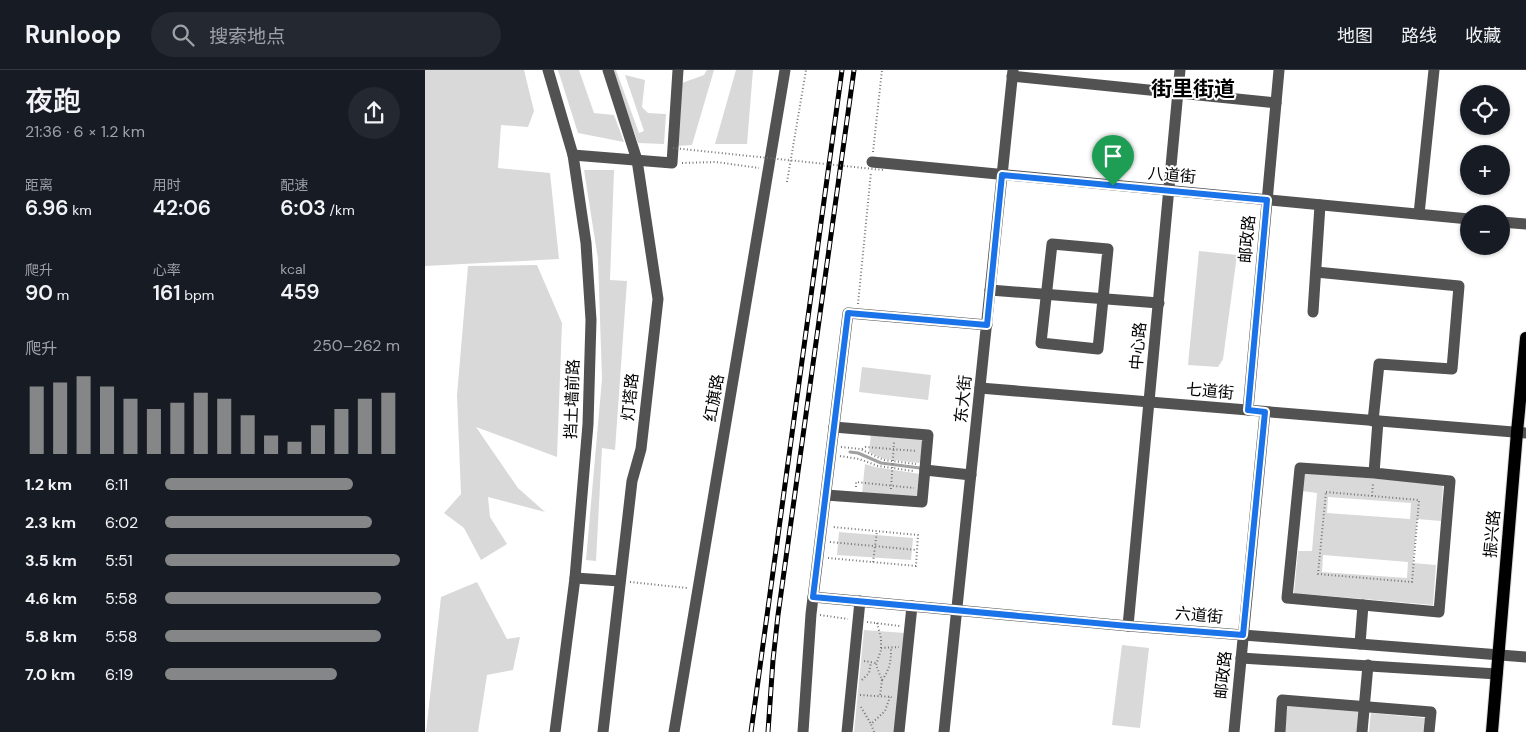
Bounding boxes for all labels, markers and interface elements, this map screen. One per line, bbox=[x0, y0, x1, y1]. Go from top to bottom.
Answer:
search box bbox=[151, 12, 501, 57]
text: Runloop bbox=[25, 19, 121, 50]
icon: search bbox=[169, 21, 197, 49]
text: 搜索地点 bbox=[209, 24, 285, 49]
text: 地图 bbox=[1337, 24, 1373, 48]
text: 路线 bbox=[1401, 24, 1437, 48]
text: 收藏 bbox=[1465, 24, 1501, 48]
district label: 街里街道 bbox=[1151, 75, 1235, 103]
text: 夜跑 bbox=[25, 83, 81, 120]
map controls bbox=[1460, 85, 1510, 255]
button: locate bbox=[1460, 85, 1510, 135]
button: share bbox=[348, 87, 400, 139]
text: 21:36 · 6 × 1.2 km bbox=[25, 121, 145, 142]
pin bbox=[1092, 135, 1134, 186]
icon: arrive bbox=[1099, 142, 1127, 170]
button: + bbox=[1460, 145, 1510, 195]
street label: 八道街 bbox=[1147, 162, 1197, 188]
text: 距离 bbox=[25, 176, 53, 194]
text: 用时 bbox=[153, 176, 181, 194]
text: 配速 bbox=[280, 176, 308, 194]
text: 6.96 bbox=[25, 194, 68, 222]
text: 42:06 bbox=[153, 194, 211, 222]
text: 6:03 bbox=[280, 194, 326, 222]
text: km bbox=[68, 201, 92, 219]
text: /km bbox=[326, 201, 355, 219]
button: − bbox=[1460, 205, 1510, 255]
street label: 邮政路 bbox=[1234, 214, 1260, 264]
text: kcal bbox=[280, 260, 306, 278]
text: 爬升 bbox=[25, 261, 53, 279]
text: 心率 bbox=[153, 261, 181, 279]
text: 459 bbox=[280, 278, 319, 306]
text: 90 bbox=[25, 279, 53, 307]
text: 161 bbox=[153, 279, 181, 307]
text: m bbox=[53, 286, 69, 304]
text: bpm bbox=[181, 286, 214, 304]
street label: 中心路 bbox=[1125, 321, 1151, 371]
text: 250–262 m bbox=[313, 335, 400, 356]
text: 爬升 bbox=[25, 338, 57, 359]
street label: 挡土墙前路 bbox=[560, 359, 584, 439]
street label: 灯塔路 bbox=[617, 372, 643, 422]
street label: 红旗路 bbox=[699, 373, 729, 423]
street label: 东大街 bbox=[950, 374, 976, 424]
street label: 七道街 bbox=[1185, 378, 1235, 404]
text: 1.2 km bbox=[25, 474, 72, 495]
text: 6:11 bbox=[105, 474, 128, 495]
street label: 振兴路 bbox=[1479, 509, 1505, 559]
text: 2.3 km bbox=[25, 512, 76, 533]
text: 6:02 bbox=[105, 512, 138, 533]
text: 3.5 km bbox=[25, 550, 77, 571]
text: 5:51 bbox=[105, 550, 133, 571]
text: 4.6 km bbox=[25, 588, 77, 609]
text: 5:58 bbox=[105, 588, 137, 609]
street label: 六道街 bbox=[1174, 602, 1224, 628]
text: 5.8 km bbox=[25, 626, 77, 647]
text: 5:58 bbox=[105, 626, 137, 647]
street label: 邮政路 bbox=[1210, 650, 1236, 700]
text: 7.0 km bbox=[25, 664, 75, 685]
text: 6:19 bbox=[105, 664, 133, 685]

